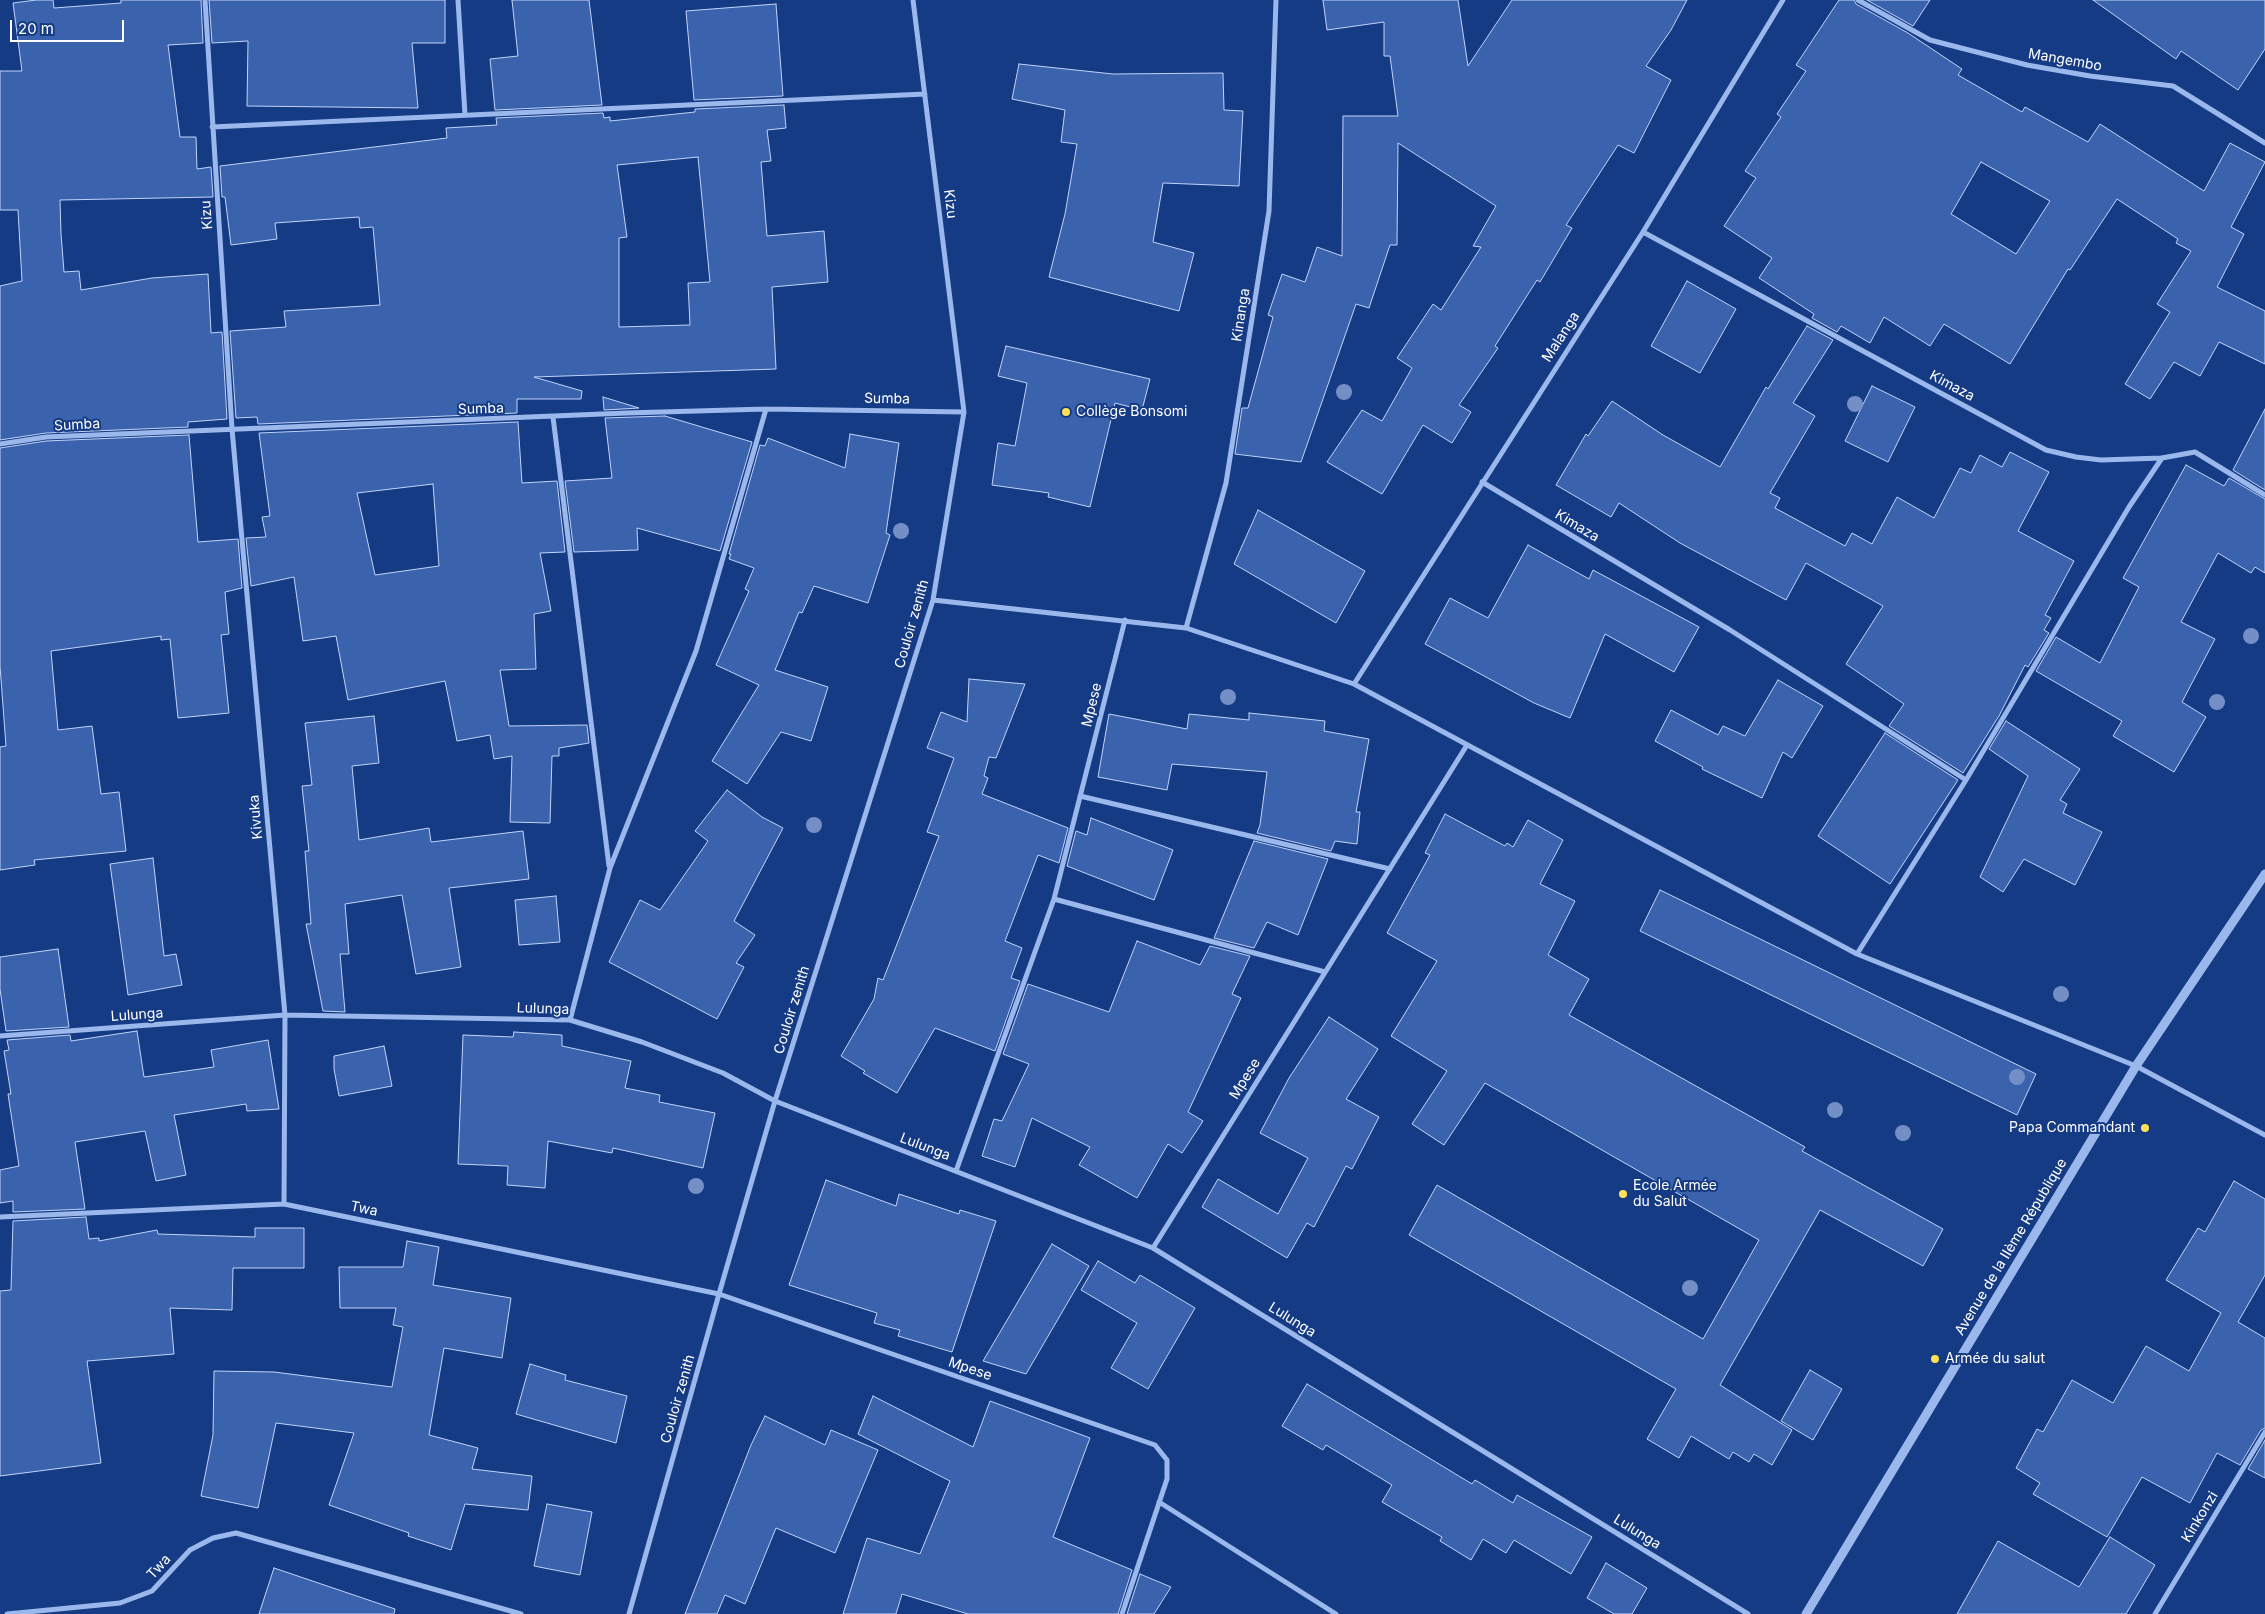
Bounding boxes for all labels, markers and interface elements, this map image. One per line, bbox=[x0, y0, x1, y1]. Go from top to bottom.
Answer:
scale bar bbox=[12, 10, 126, 42]
text: 20 m bbox=[18, 19, 54, 38]
street label: Mangembo bbox=[2027, 45, 2103, 75]
street label: Kizu bbox=[940, 189, 960, 219]
street label: Kizu bbox=[198, 200, 216, 230]
street label: Kinanga bbox=[1228, 287, 1254, 343]
street label: Malanga bbox=[1539, 309, 1583, 365]
street label: Kimaza bbox=[1927, 367, 1977, 405]
street label: Sumba bbox=[864, 390, 910, 408]
street label: Sumba bbox=[458, 400, 504, 418]
place label: Collège Bonsomi bbox=[1076, 404, 1188, 420]
marker: Collège Bonsomi bbox=[1060, 406, 1072, 418]
street label: Sumba bbox=[54, 415, 100, 435]
street label: Kimaza bbox=[1552, 506, 1602, 546]
street label: Couloir zenith bbox=[891, 578, 933, 670]
street label: Mpese bbox=[1078, 681, 1106, 729]
street label: Kivuka bbox=[246, 794, 266, 840]
street label: Couloir zenith bbox=[771, 964, 813, 1056]
street label: Lulunga bbox=[516, 1000, 570, 1018]
street label: Lulunga bbox=[110, 1005, 164, 1025]
street label: Mpese bbox=[1226, 1055, 1264, 1103]
place label: Papa Commandant bbox=[2009, 1120, 2135, 1136]
marker: Papa Commandant bbox=[2139, 1122, 2151, 1134]
street label: Lulunga bbox=[897, 1130, 953, 1164]
street label: Avenue de la IIème République bbox=[1951, 1156, 2071, 1338]
place label: Ecole Armée du Salut bbox=[1633, 1178, 1717, 1210]
marker: Ecole Armée du Salut bbox=[1617, 1188, 1629, 1200]
street label: Twa bbox=[349, 1198, 379, 1220]
street label: Lulunga bbox=[1265, 1299, 1319, 1341]
place label: Armée du salut bbox=[1945, 1351, 2045, 1367]
street label: Couloir zenith bbox=[657, 1353, 699, 1445]
marker: Armée du salut bbox=[1929, 1353, 1941, 1365]
street label: Mpese bbox=[946, 1354, 994, 1384]
street label: Kinkonzi bbox=[2178, 1488, 2222, 1546]
street label: Lulunga bbox=[1610, 1511, 1664, 1553]
street label: Twa bbox=[143, 1551, 175, 1583]

